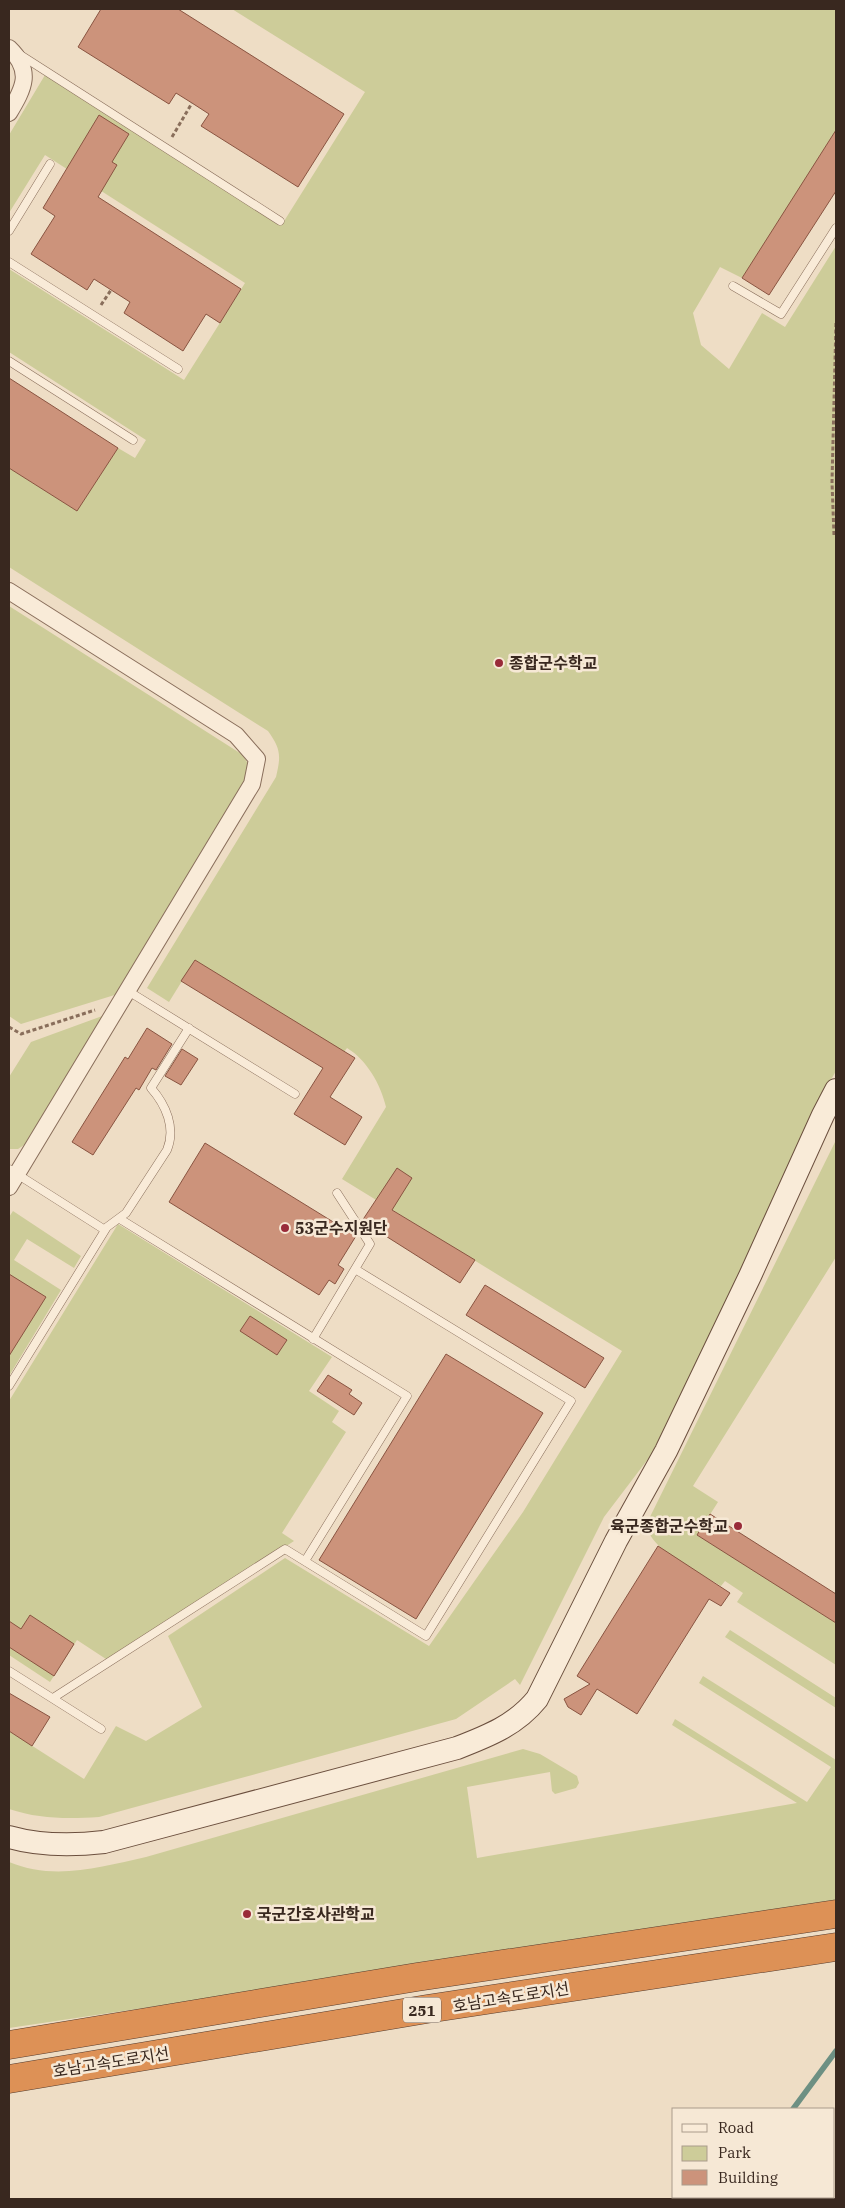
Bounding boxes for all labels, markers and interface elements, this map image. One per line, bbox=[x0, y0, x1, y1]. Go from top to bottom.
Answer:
place label: 종합군수학교 bbox=[509, 653, 598, 673]
marker: 종합군수학교 bbox=[493, 657, 505, 669]
place label: 53군수지원단 bbox=[295, 1218, 388, 1238]
marker: 53군수지원단 bbox=[279, 1222, 291, 1234]
place label: 육군종합군수학교 bbox=[610, 1516, 728, 1536]
marker: 육군종합군수학교 bbox=[732, 1520, 744, 1532]
place label: 국군간호사관학교 bbox=[257, 1904, 375, 1924]
marker: 국군간호사관학교 bbox=[241, 1908, 253, 1920]
street label: 호남고속도로지선 bbox=[451, 1978, 571, 2016]
road number: 251 bbox=[403, 1998, 441, 2022]
street label: 호남고속도로지선 bbox=[51, 2043, 171, 2081]
legend bbox=[672, 2108, 835, 2198]
text: Road bbox=[718, 2118, 754, 2137]
text: Park bbox=[718, 2143, 751, 2162]
text: Building bbox=[718, 2168, 778, 2187]

